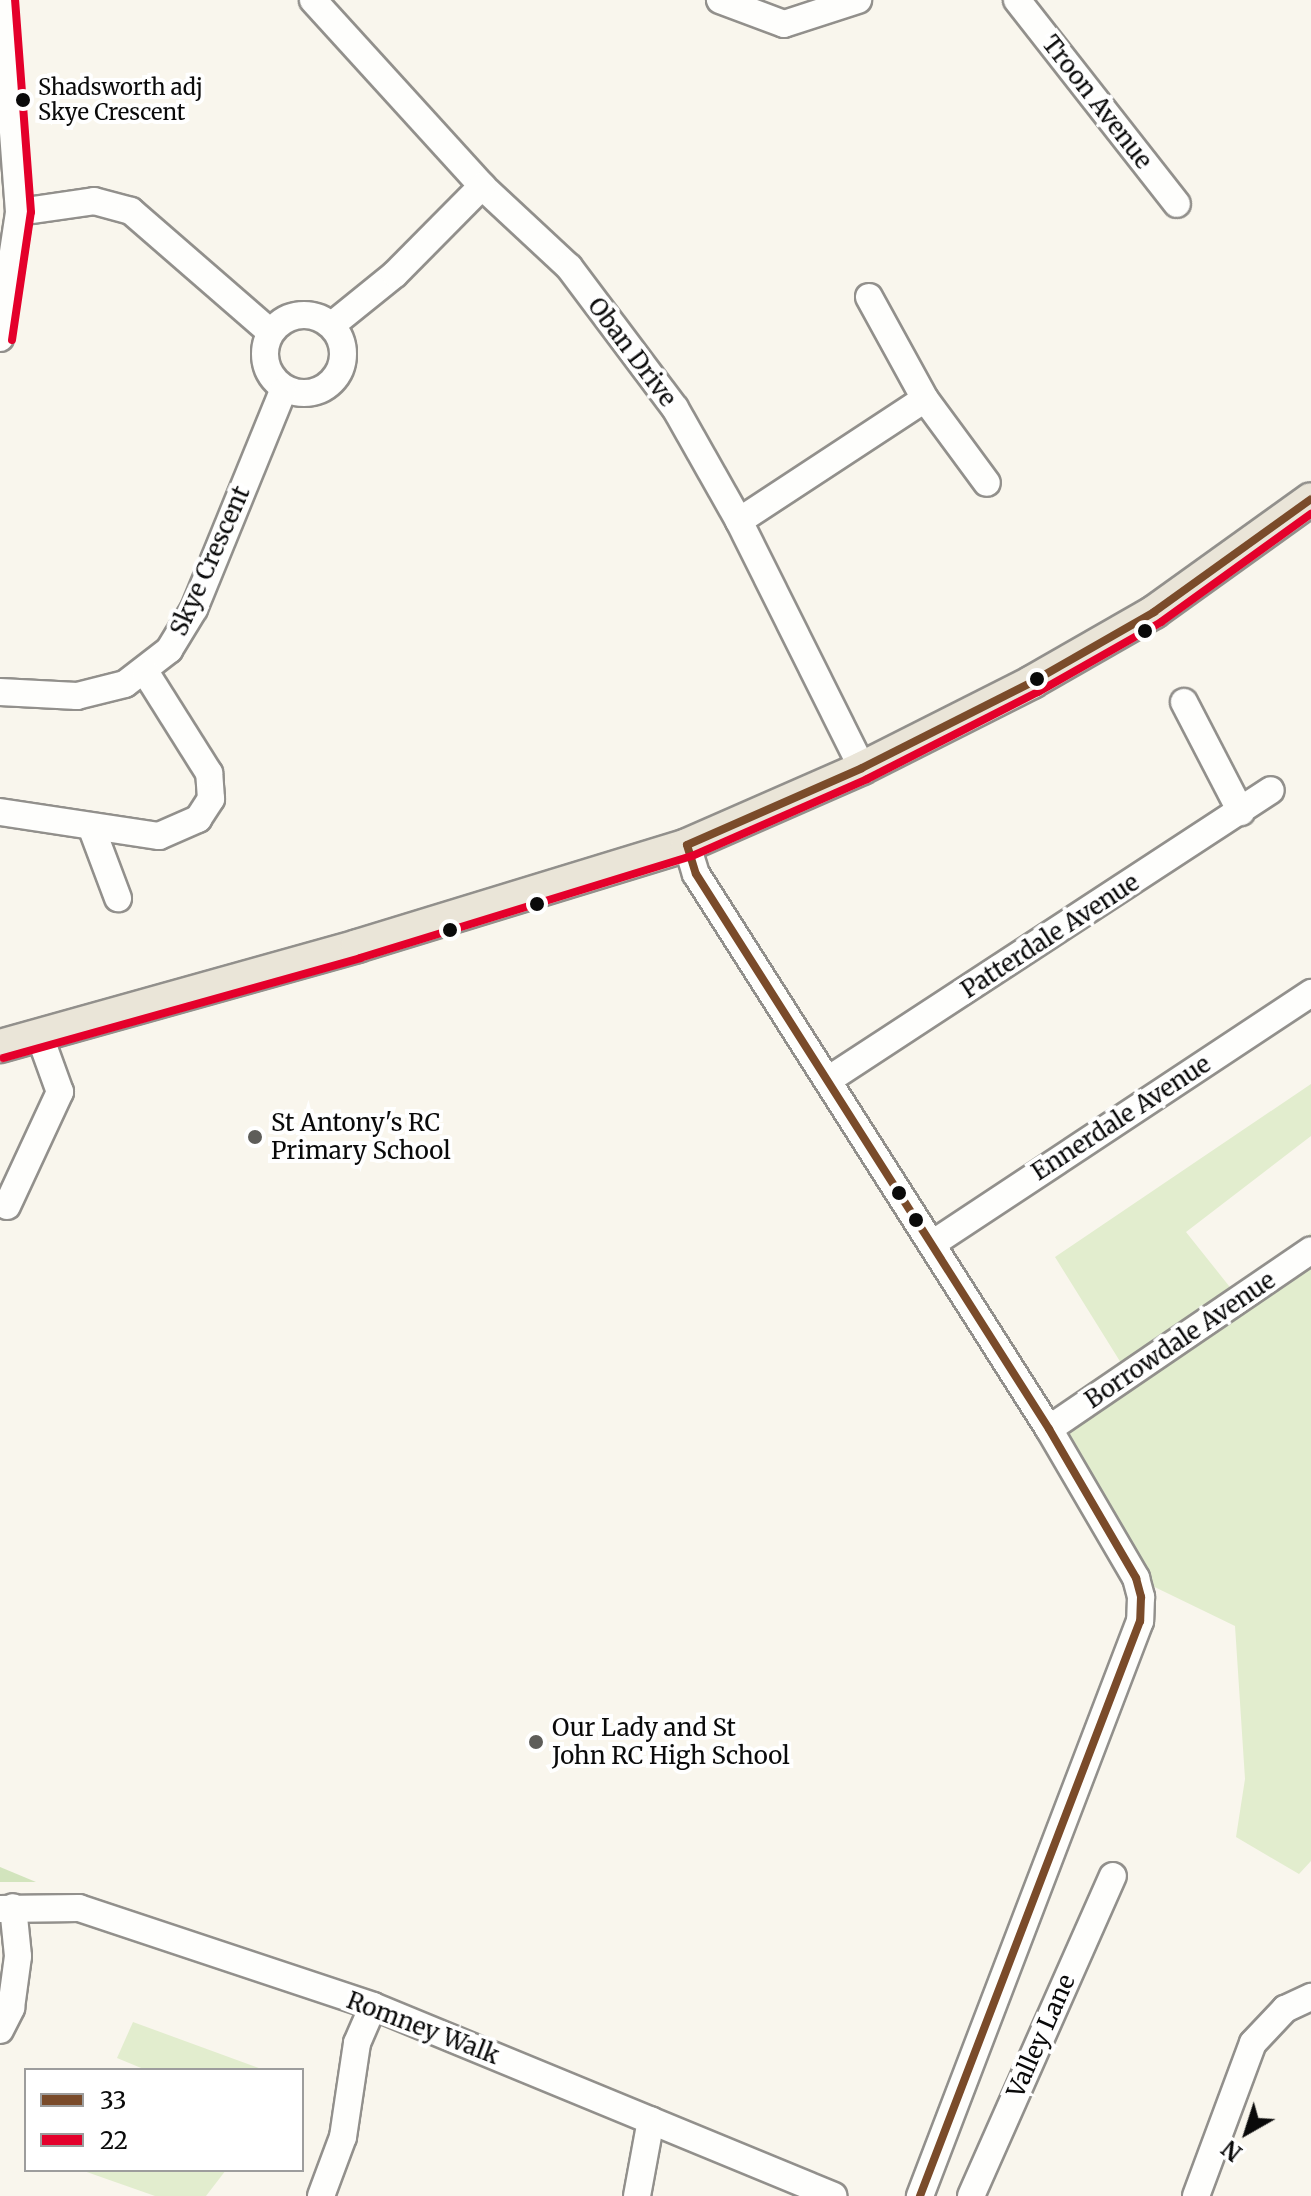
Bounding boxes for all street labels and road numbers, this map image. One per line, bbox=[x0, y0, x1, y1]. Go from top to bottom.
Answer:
street label: Troon Avenue bbox=[1036, 30, 1158, 174]
street label: Oban Drive bbox=[582, 292, 682, 412]
street label: Skye Crescent bbox=[164, 482, 256, 640]
street label: Patterdale Avenue bbox=[956, 868, 1144, 1004]
street label: Ennerdale Avenue bbox=[1026, 1050, 1216, 1186]
street label: Borrowdale Avenue bbox=[1079, 1266, 1281, 1414]
street label: Valley Lane bbox=[1001, 1970, 1081, 2102]
street label: Romney Walk bbox=[343, 1986, 503, 2070]

